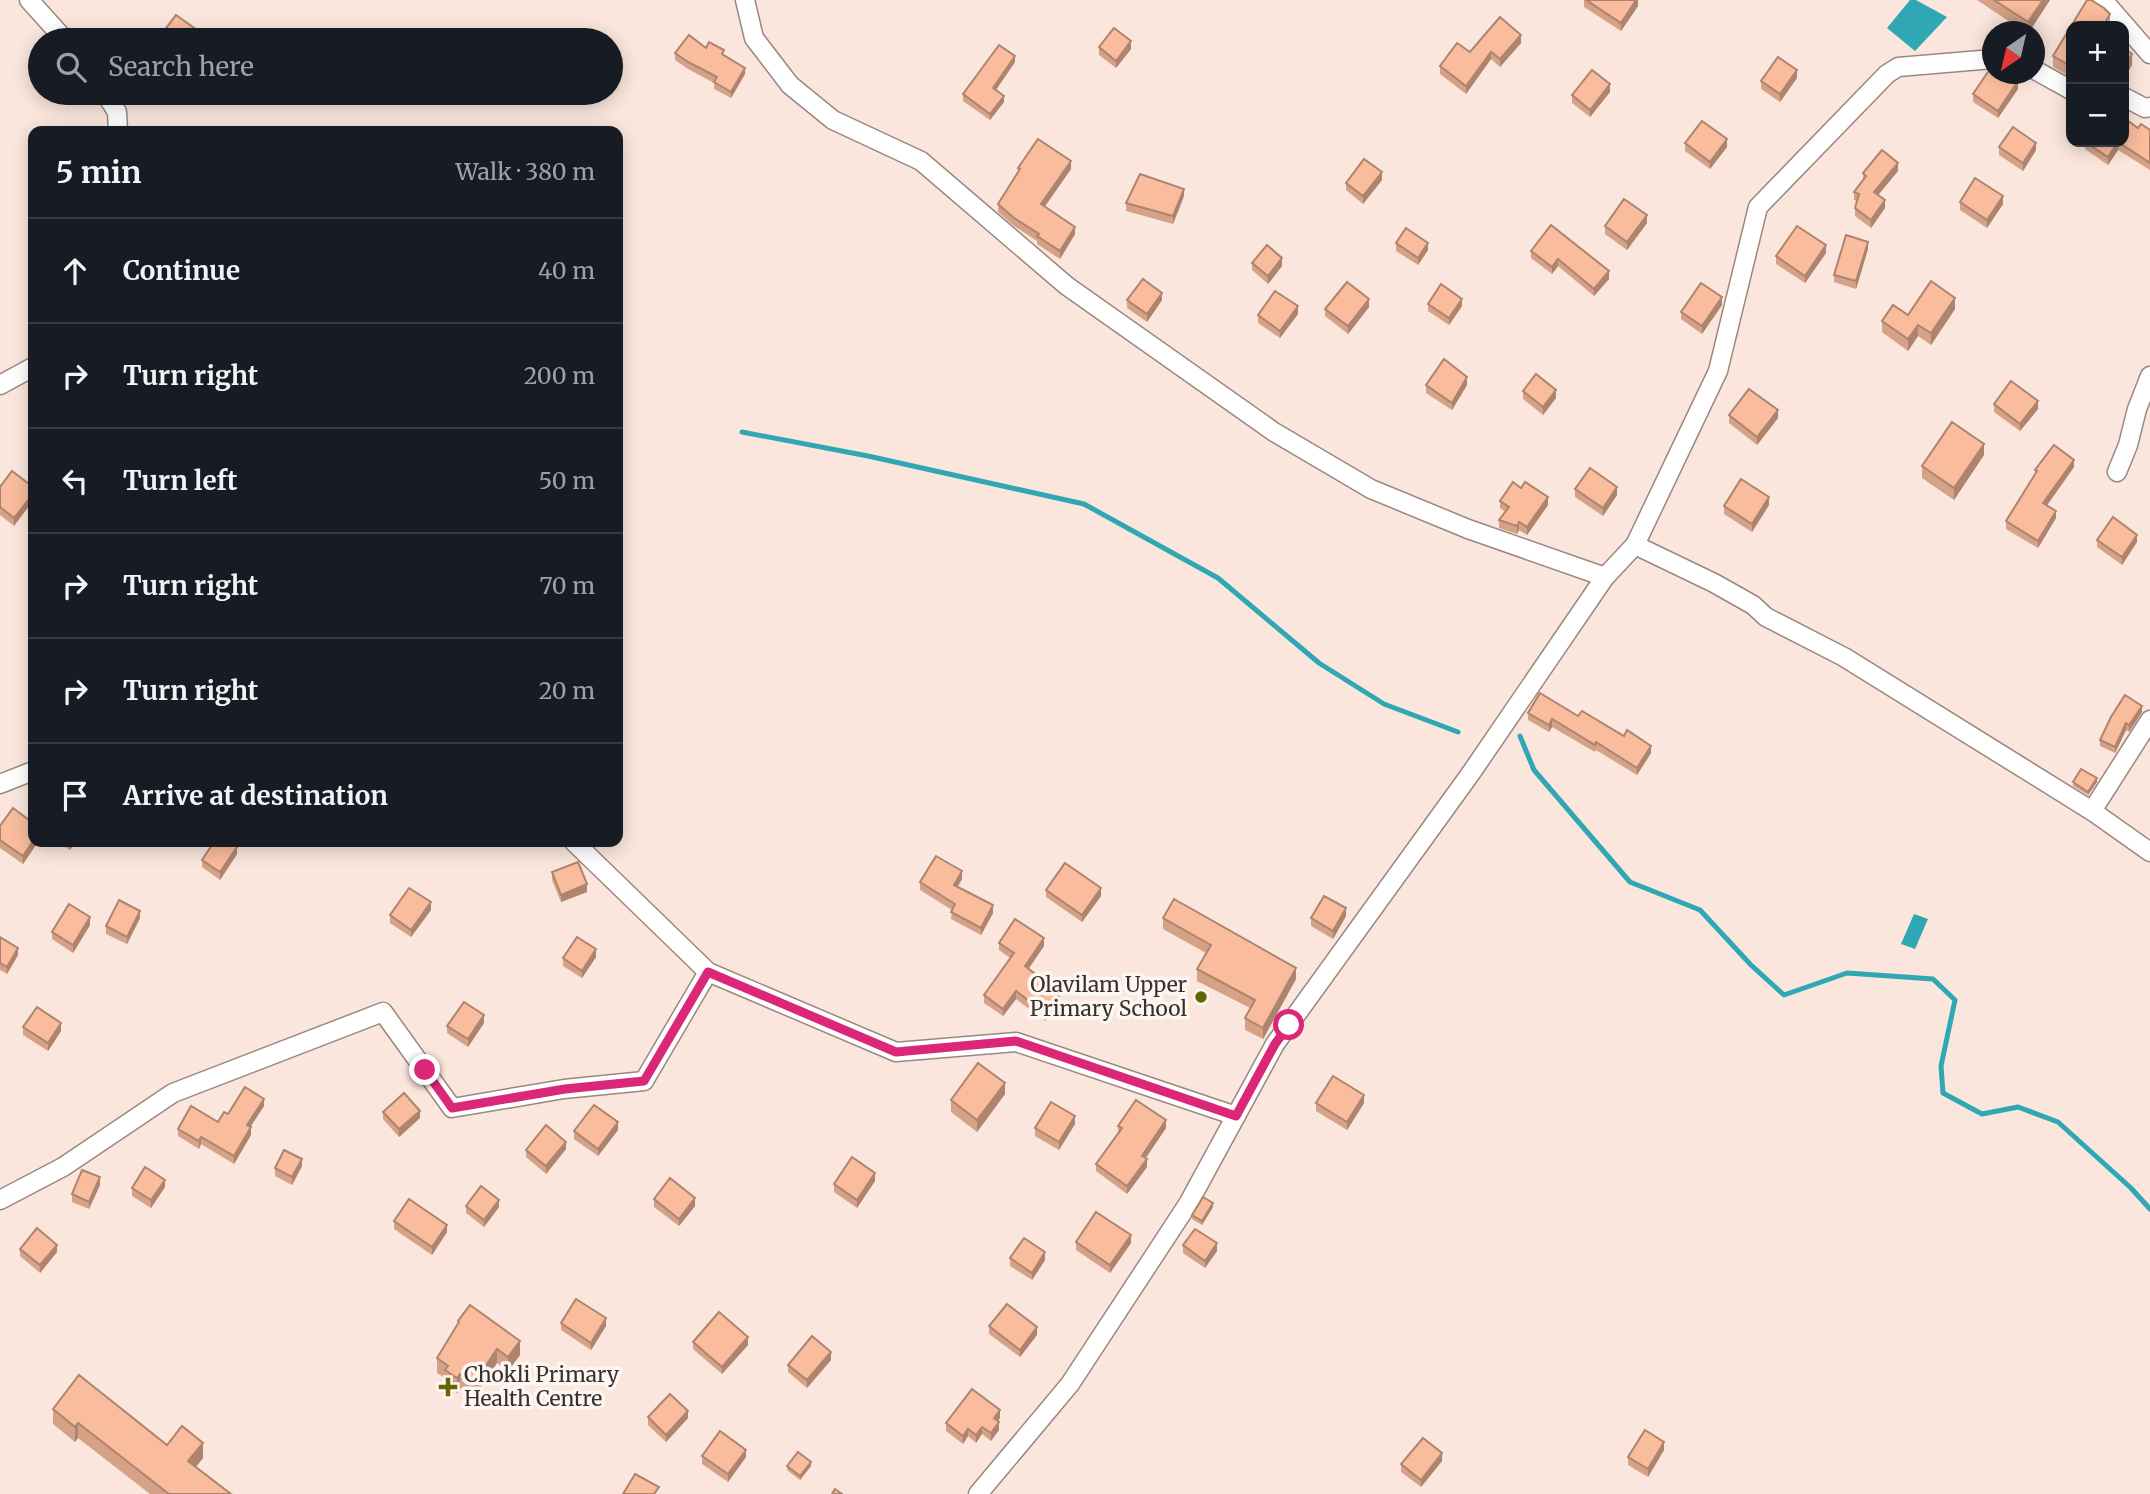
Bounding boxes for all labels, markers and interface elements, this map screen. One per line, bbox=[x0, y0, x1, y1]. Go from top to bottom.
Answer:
north arrow bbox=[1982, 21, 2045, 84]
map controls bbox=[2066, 21, 2129, 147]
button: + bbox=[2066, 21, 2129, 84]
search box bbox=[28, 28, 623, 105]
icon: search bbox=[52, 48, 90, 86]
text: Search here bbox=[108, 50, 254, 83]
button: − bbox=[2066, 84, 2129, 147]
text: 5 min bbox=[56, 153, 141, 191]
text: Walk · 380 m bbox=[456, 157, 595, 186]
icon: ahead bbox=[56, 252, 94, 290]
text: Continue bbox=[123, 254, 240, 287]
text: 40 m bbox=[538, 256, 595, 285]
icon: right bbox=[56, 357, 94, 395]
text: Turn right bbox=[123, 359, 258, 392]
text: 200 m bbox=[524, 361, 595, 390]
icon: left bbox=[56, 462, 94, 500]
text: Turn left bbox=[123, 464, 237, 497]
text: 50 m bbox=[539, 466, 595, 495]
icon: right bbox=[56, 567, 94, 605]
text: Turn right bbox=[123, 569, 258, 602]
text: 70 m bbox=[539, 571, 595, 600]
icon: right bbox=[56, 672, 94, 710]
text: Turn right bbox=[123, 674, 258, 707]
text: 20 m bbox=[539, 676, 595, 705]
icon: arrive bbox=[56, 777, 94, 815]
text: Arrive at destination bbox=[123, 779, 388, 812]
place label: Olavilam Upper Primary School bbox=[1030, 971, 1187, 1022]
marker: Olavilam Upper Primary School bbox=[1193, 989, 1209, 1005]
route start bbox=[1273, 1009, 1304, 1040]
route end bbox=[409, 1054, 440, 1085]
place label: Chokli Primary Health Centre bbox=[464, 1361, 620, 1412]
marker: Chokli Primary Health Centre bbox=[438, 1377, 458, 1397]

